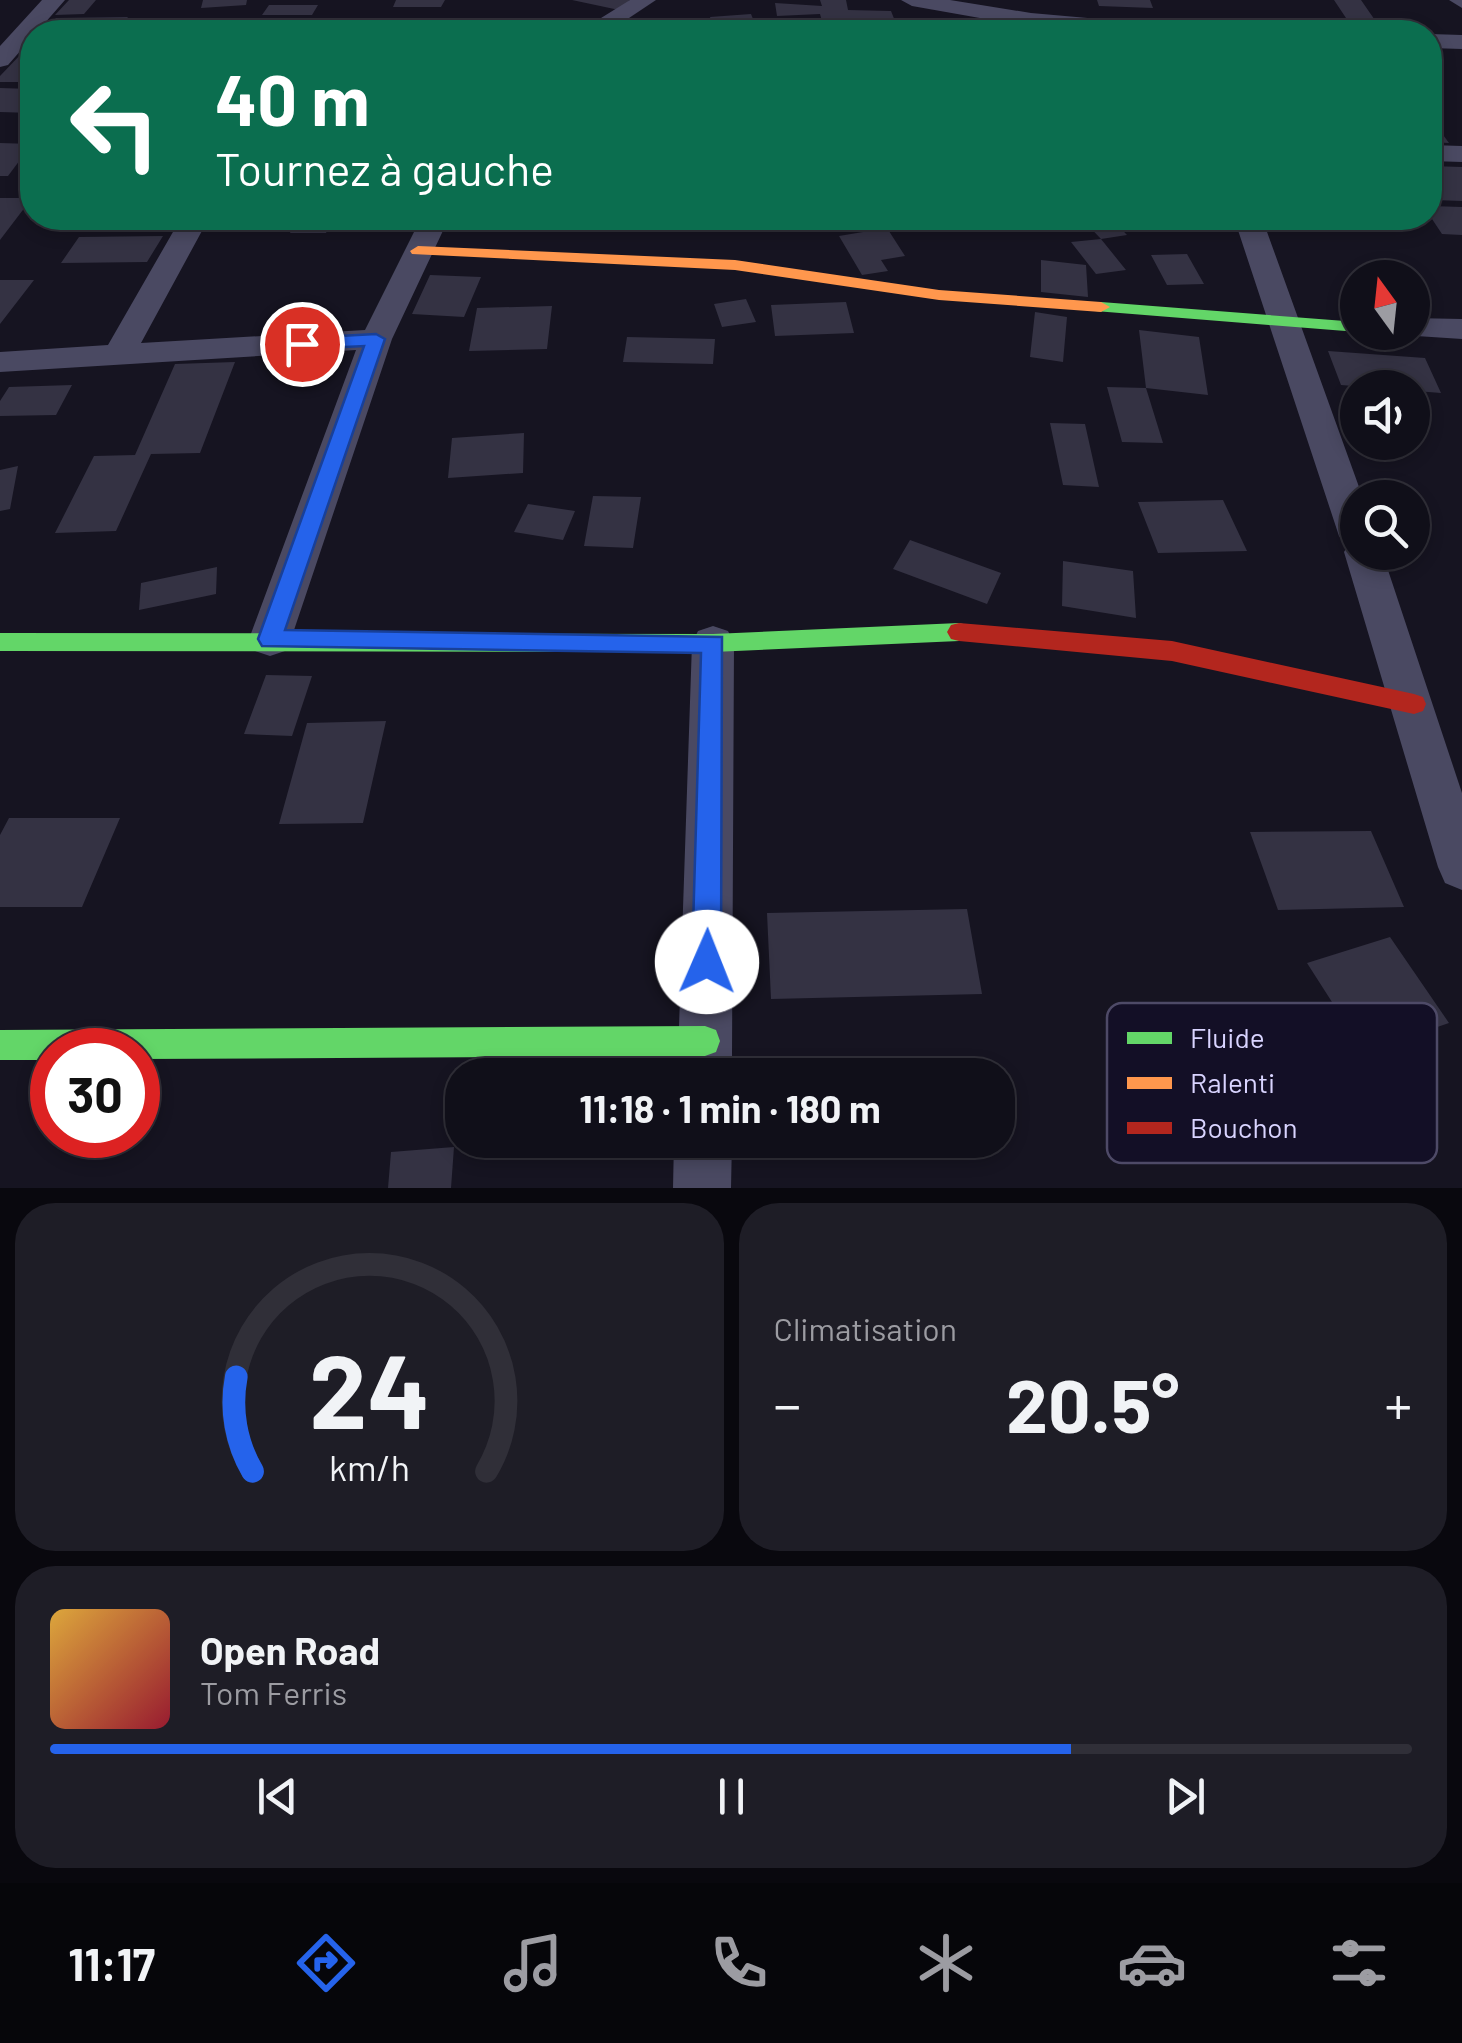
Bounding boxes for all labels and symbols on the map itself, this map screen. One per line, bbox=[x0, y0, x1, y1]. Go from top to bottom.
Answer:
north arrow bbox=[1340, 260, 1430, 350]
pin bbox=[260, 302, 345, 387]
position arrow bbox=[655, 910, 759, 1014]
legend bbox=[1107, 1003, 1437, 1163]
text: Fluide bbox=[1190, 1020, 1265, 1054]
speed limit sign: 30 bbox=[30, 1028, 160, 1158]
text: Ralenti bbox=[1190, 1065, 1275, 1099]
text: Bouchon bbox=[1190, 1110, 1298, 1144]

